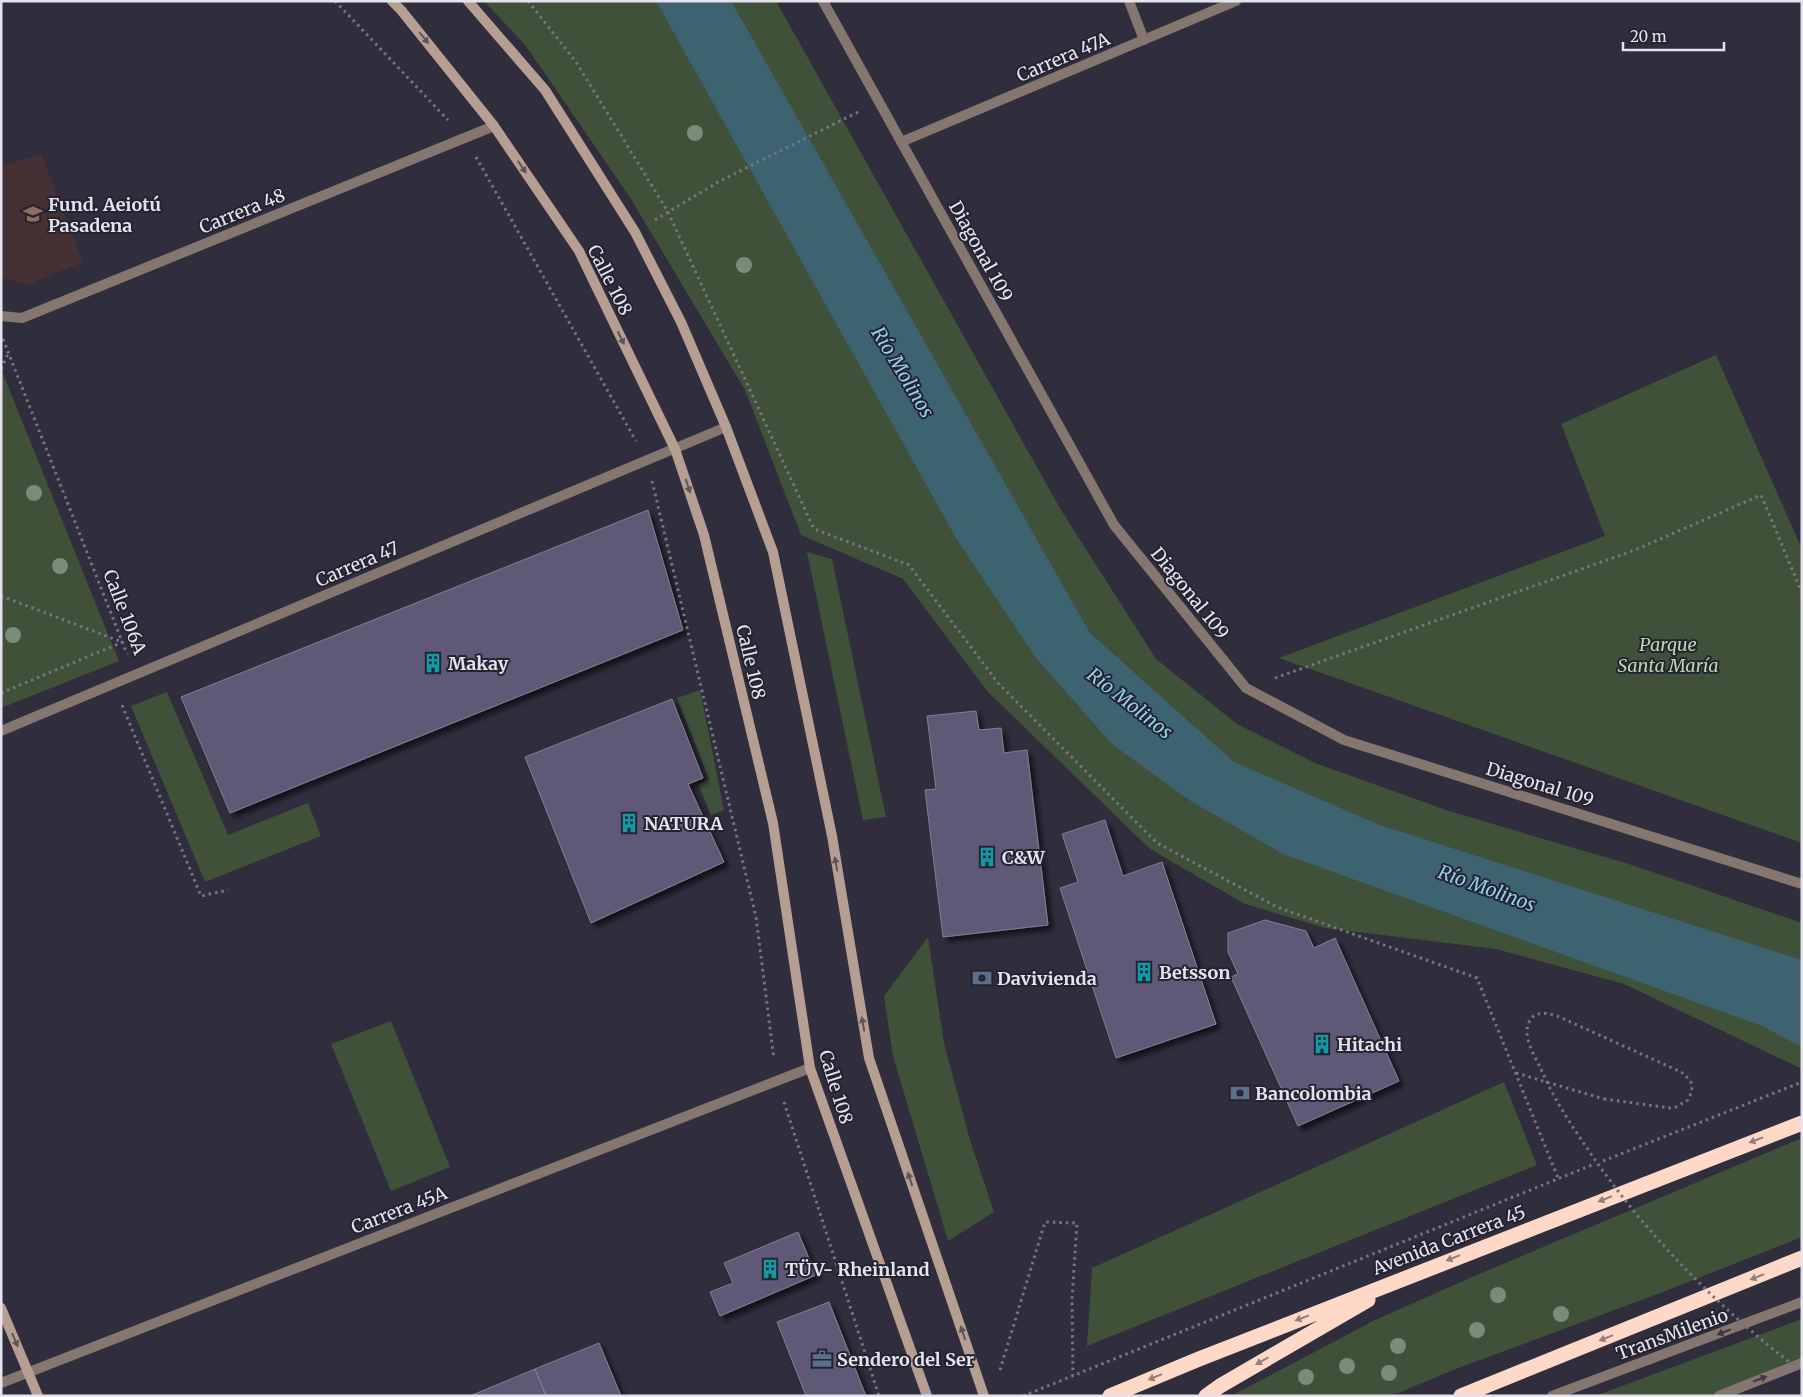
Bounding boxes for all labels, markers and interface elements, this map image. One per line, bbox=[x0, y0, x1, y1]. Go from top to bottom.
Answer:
scale bar bbox=[1623, 20, 1724, 52]
street label: Carrera 47A bbox=[1013, 27, 1113, 87]
text: 20 m bbox=[1630, 27, 1667, 46]
one-way arrow bbox=[418, 31, 429, 44]
one-way arrow bbox=[517, 161, 527, 174]
street label: Carrera 48 bbox=[196, 183, 288, 239]
place label: Fund. Aeiotú Pasadena bbox=[48, 193, 161, 237]
street label: Diagonal 109 bbox=[944, 197, 1018, 305]
school or university icon: Fund. Aeiotú Pasadena bbox=[22, 203, 44, 225]
street label: Calle 108 bbox=[582, 241, 638, 319]
water label: Río Molinos bbox=[867, 322, 940, 422]
one-way arrow bbox=[617, 330, 625, 345]
one-way arrow bbox=[684, 478, 692, 493]
street label: Carrera 47 bbox=[312, 536, 402, 592]
street label: Diagonal 109 bbox=[1146, 542, 1234, 644]
street label: Calle 106A bbox=[98, 566, 152, 658]
street label: Calle 108 bbox=[731, 622, 771, 702]
park label: Parque Santa María bbox=[1618, 633, 1718, 677]
building icon: Makay bbox=[422, 652, 444, 674]
place label: Makay bbox=[448, 652, 509, 675]
water label: Río Molinos bbox=[1083, 662, 1178, 744]
street label: Diagonal 109 bbox=[1483, 757, 1597, 811]
building icon: NATURA bbox=[618, 812, 640, 834]
place label: NATURA bbox=[644, 812, 723, 835]
building icon: C&W bbox=[976, 846, 998, 868]
place label: C&W bbox=[1002, 846, 1046, 869]
one-way arrow bbox=[832, 855, 840, 871]
water label: Río Molinos bbox=[1435, 859, 1539, 917]
building icon: Betsson bbox=[1133, 961, 1155, 983]
place label: Betsson bbox=[1159, 961, 1230, 984]
bank icon: Davivienda bbox=[971, 967, 993, 989]
place label: Davivienda bbox=[997, 967, 1097, 990]
one-way arrow bbox=[859, 1016, 867, 1032]
building icon: Hitachi bbox=[1311, 1033, 1333, 1055]
place label: Hitachi bbox=[1337, 1033, 1402, 1056]
street label: Calle 108 bbox=[814, 1047, 858, 1127]
bank icon: Bancolombia bbox=[1229, 1082, 1251, 1104]
place label: Bancolombia bbox=[1255, 1082, 1372, 1105]
one-way arrow bbox=[1748, 1136, 1763, 1144]
one-way arrow bbox=[906, 1171, 914, 1186]
street label: Carrera 45A bbox=[348, 1181, 450, 1239]
one-way arrow bbox=[1597, 1196, 1612, 1203]
street label: Avenida Carrera 45 bbox=[1368, 1200, 1529, 1280]
one-way arrow bbox=[1446, 1255, 1461, 1263]
building icon: TÜV- Rheinland bbox=[759, 1258, 781, 1280]
place label: TÜV- Rheinland bbox=[785, 1258, 930, 1281]
one-way arrow bbox=[1750, 1273, 1764, 1281]
street label: TransMilenio bbox=[1613, 1303, 1731, 1365]
one-way arrow bbox=[1294, 1314, 1309, 1322]
one-way arrow bbox=[958, 1325, 966, 1340]
one-way arrow bbox=[1716, 1329, 1731, 1336]
one-way arrow bbox=[11, 1333, 19, 1347]
one-way arrow bbox=[1598, 1334, 1613, 1342]
office icon: Sendero del Ser bbox=[811, 1348, 833, 1370]
place label: Sendero del Ser bbox=[837, 1348, 974, 1371]
one-way arrow bbox=[1255, 1357, 1269, 1366]
one-way arrow bbox=[1148, 1374, 1162, 1382]
one-way arrow bbox=[1753, 1375, 1768, 1383]

